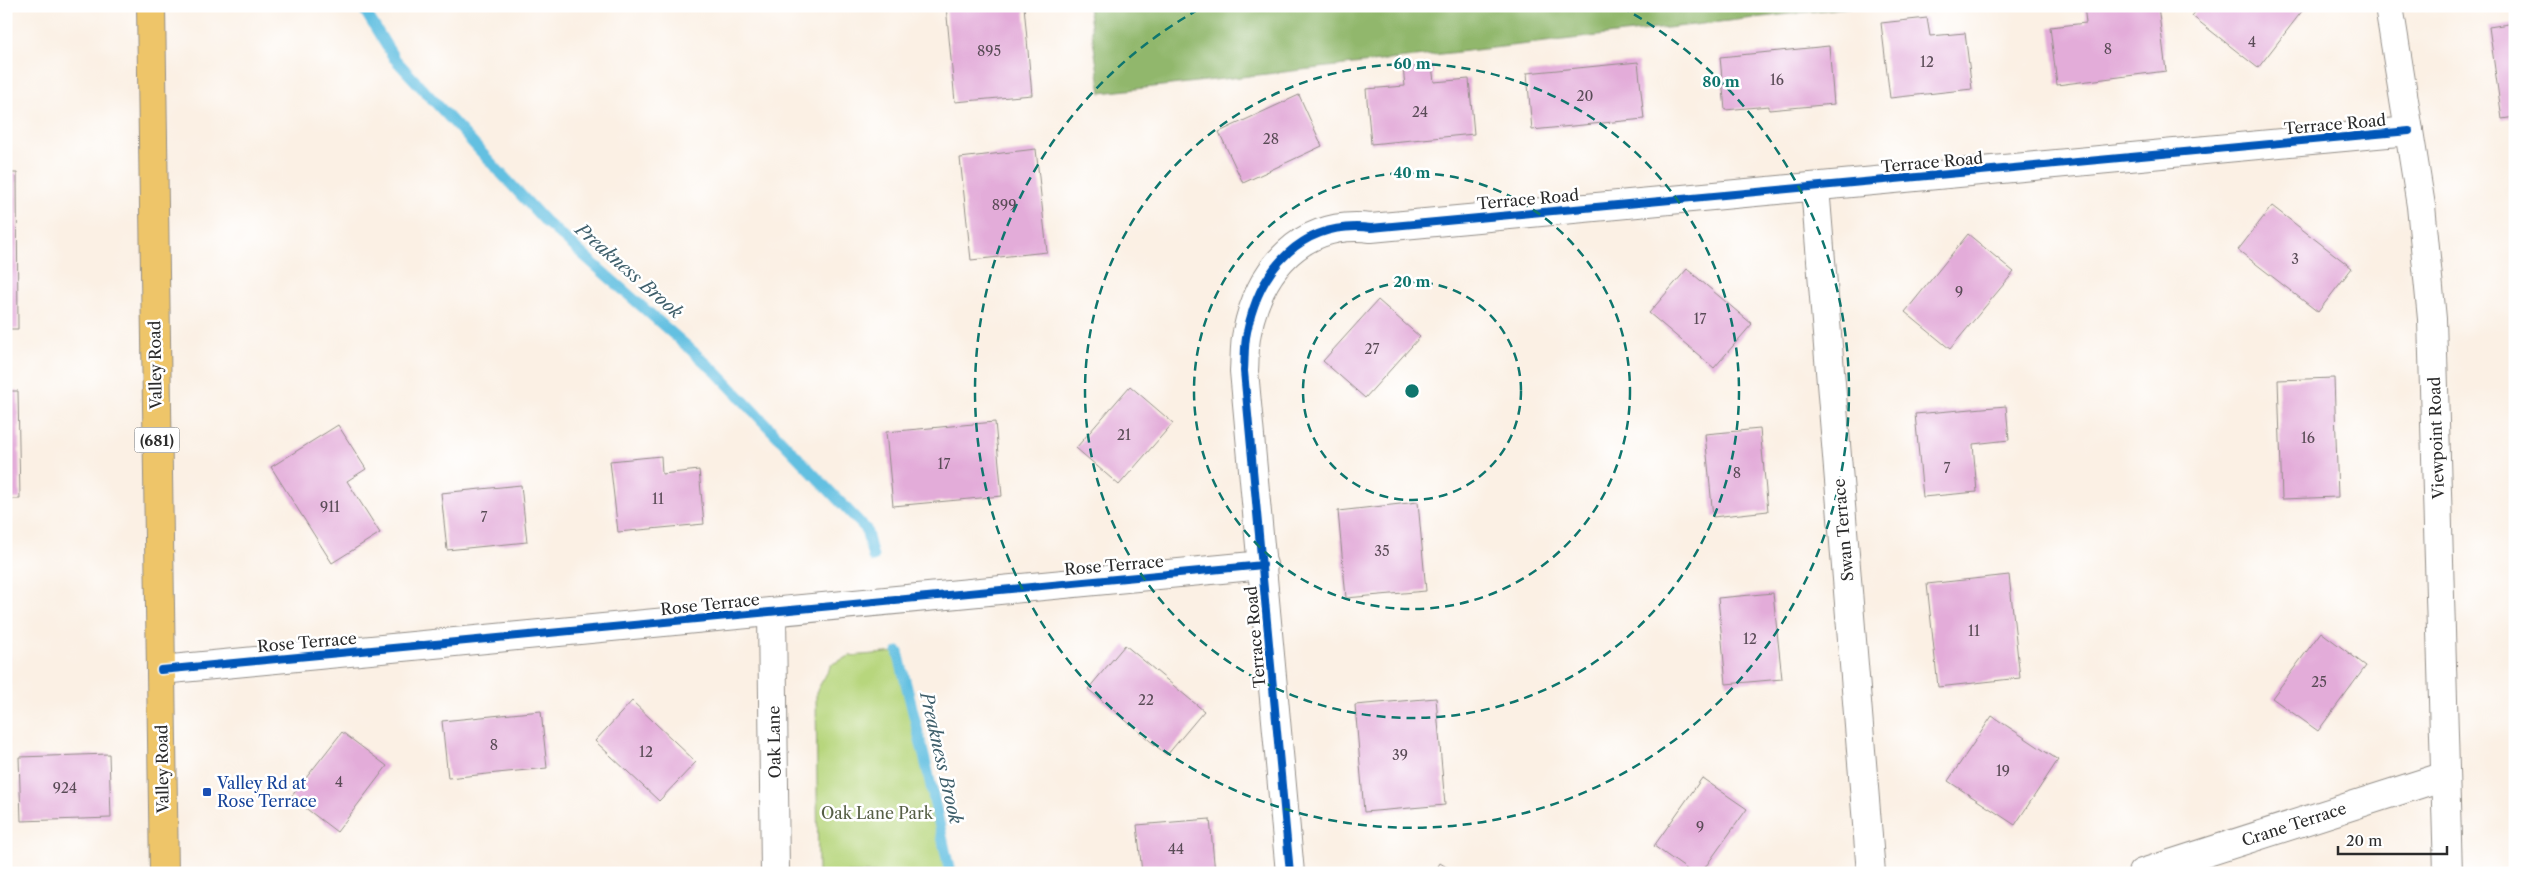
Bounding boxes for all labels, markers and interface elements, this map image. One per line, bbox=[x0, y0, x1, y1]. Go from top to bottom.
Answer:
house number: 4 bbox=[2248, 33, 2256, 51]
house number: 8 bbox=[2104, 40, 2112, 58]
house number: 895 bbox=[977, 42, 1001, 60]
house number: 12 bbox=[1920, 53, 1934, 71]
text: 60 m bbox=[1393, 54, 1431, 73]
house number: 16 bbox=[1770, 71, 1784, 89]
text: 80 m bbox=[1702, 72, 1740, 91]
house number: 20 bbox=[1577, 87, 1594, 105]
house number: 24 bbox=[1412, 103, 1428, 121]
street label: Terrace Road bbox=[2283, 110, 2387, 138]
house number: 28 bbox=[1263, 130, 1279, 148]
street label: Terrace Road bbox=[1880, 148, 1984, 176]
text: 40 m bbox=[1393, 163, 1431, 182]
street label: Terrace Road bbox=[1476, 185, 1580, 213]
house number: 899 bbox=[992, 196, 1016, 214]
water label: Preakness Brook bbox=[569, 217, 687, 324]
house number: 3 bbox=[2291, 250, 2299, 268]
text: 20 m bbox=[1393, 272, 1431, 291]
house number: 9 bbox=[1955, 283, 1963, 301]
house number: 17 bbox=[1694, 310, 1706, 328]
street label: Valley Road bbox=[144, 320, 166, 411]
house number: 27 bbox=[1365, 340, 1380, 358]
street label: Viewpoint Road bbox=[2424, 376, 2448, 501]
centre of rings bbox=[1403, 382, 1421, 400]
house number: 21 bbox=[1117, 426, 1131, 444]
road number: (681) bbox=[134, 428, 180, 452]
house number: 16 bbox=[2301, 429, 2315, 447]
house number: 17 bbox=[938, 455, 950, 473]
house number: 7 bbox=[1944, 459, 1951, 477]
house number: 8 bbox=[1733, 464, 1741, 482]
street label: Swan Terrace bbox=[1829, 478, 1857, 582]
house number: 11 bbox=[652, 490, 664, 508]
house number: 911 bbox=[320, 498, 340, 516]
house number: 7 bbox=[481, 508, 488, 526]
house number: 35 bbox=[1374, 542, 1390, 560]
street label: Rose Terrace bbox=[1063, 551, 1165, 579]
street label: Terrace Road bbox=[1241, 585, 1269, 689]
street label: Rose Terrace bbox=[659, 589, 761, 619]
house number: 11 bbox=[1968, 622, 1980, 640]
street label: Rose Terrace bbox=[256, 628, 358, 656]
house number: 12 bbox=[1743, 630, 1757, 648]
house number: 25 bbox=[2311, 673, 2327, 691]
water label: Preakness Brook bbox=[915, 688, 967, 827]
house number: 22 bbox=[1138, 691, 1154, 709]
street label: Oak Lane bbox=[763, 705, 785, 779]
street label: Valley Road bbox=[151, 724, 173, 815]
house number: 8 bbox=[490, 736, 498, 754]
house number: 12 bbox=[639, 743, 653, 761]
house number: 39 bbox=[1392, 746, 1408, 764]
house number: 19 bbox=[1996, 762, 2010, 780]
place label: Valley Rd at Rose Terrace bbox=[216, 773, 317, 811]
house number: 4 bbox=[335, 773, 343, 791]
house number: 924 bbox=[53, 779, 77, 797]
marker: Valley Rd at Rose Terrace bbox=[201, 786, 213, 798]
street label: Crane Terrace bbox=[2239, 798, 2349, 850]
park label: Oak Lane Park bbox=[821, 803, 934, 823]
house number: 9 bbox=[1696, 818, 1704, 836]
scale bar bbox=[2338, 824, 2447, 856]
text: 20 m bbox=[2346, 831, 2382, 850]
house number: 44 bbox=[1168, 840, 1184, 858]

